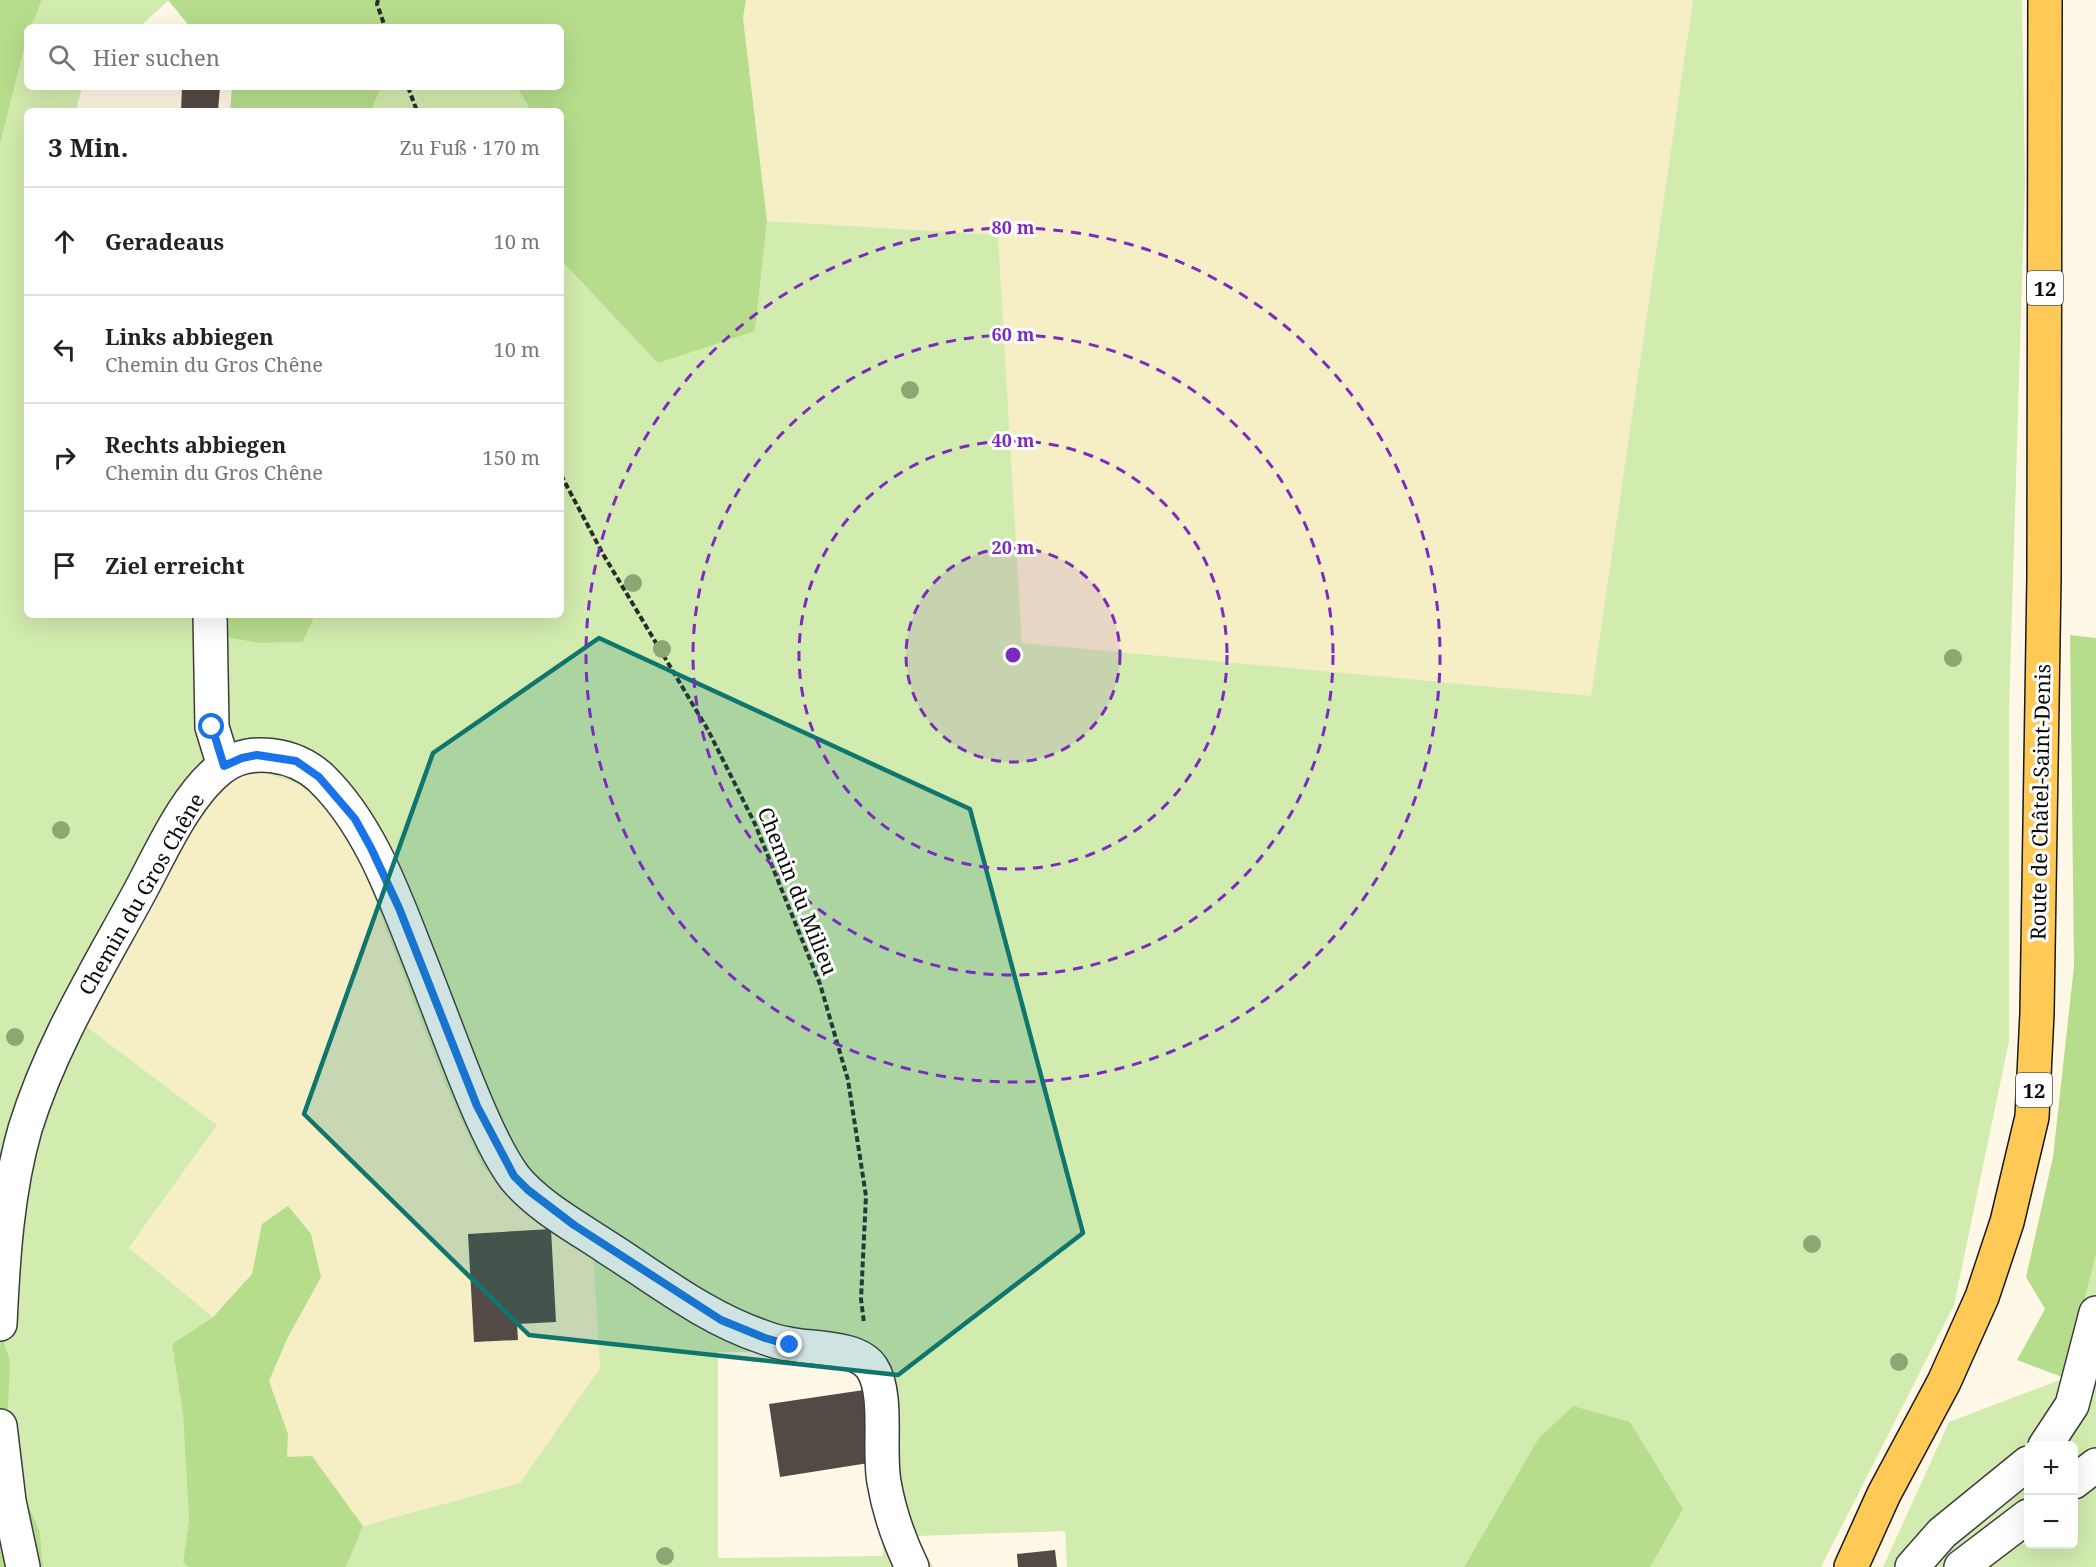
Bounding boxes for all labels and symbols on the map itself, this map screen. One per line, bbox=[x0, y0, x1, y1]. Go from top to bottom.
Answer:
text: 80 m bbox=[992, 215, 1035, 239]
road number: 12 bbox=[2027, 271, 2063, 305]
text: 60 m bbox=[992, 322, 1035, 346]
text: 40 m bbox=[992, 428, 1035, 452]
text: 20 m bbox=[992, 535, 1035, 559]
centre of rings bbox=[1003, 645, 1023, 665]
street label: Route de Châtel-Saint-Denis bbox=[2024, 664, 2056, 940]
route start bbox=[198, 713, 224, 739]
street label: Chemin du Gros Chêne bbox=[72, 788, 210, 1000]
street label: Chemin du Milieu bbox=[752, 803, 844, 979]
road number: 12 bbox=[2016, 1073, 2052, 1107]
route end bbox=[776, 1331, 802, 1357]

